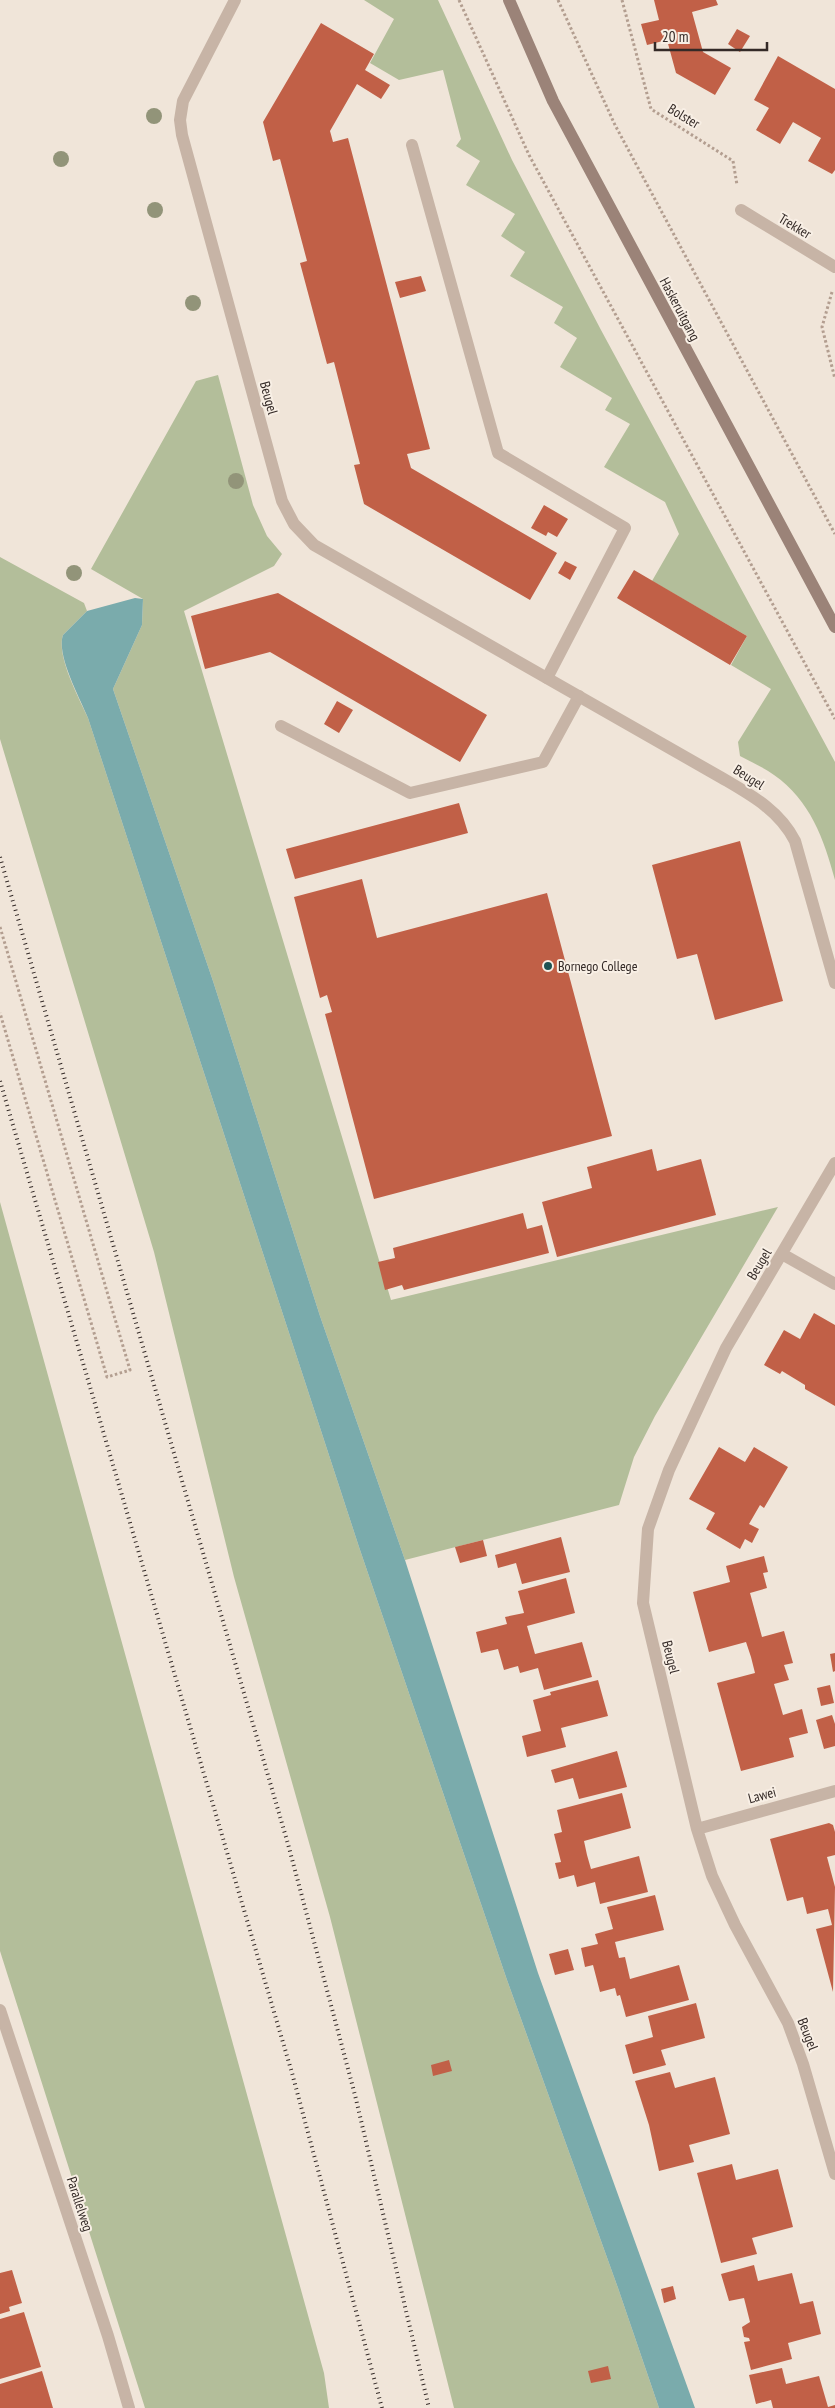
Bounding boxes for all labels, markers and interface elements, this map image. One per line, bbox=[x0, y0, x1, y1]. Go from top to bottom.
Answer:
scale bar bbox=[655, 20, 768, 52]
text: 20 m bbox=[662, 27, 688, 46]
street label: Bolster bbox=[665, 100, 703, 133]
street label: Trekker bbox=[775, 209, 815, 243]
street label: Haskeruitgang bbox=[656, 274, 704, 344]
street label: Beugel bbox=[256, 379, 282, 417]
street label: Beugel bbox=[730, 760, 769, 794]
place label: Bornego College bbox=[558, 957, 638, 975]
marker: Bornego College bbox=[542, 960, 554, 972]
street label: Beugel bbox=[743, 1244, 776, 1283]
street label: Beugel bbox=[658, 1639, 684, 1676]
street label: Lawei bbox=[746, 1783, 778, 1807]
street label: Beugel bbox=[794, 2015, 823, 2054]
street label: Parallelweg bbox=[63, 2174, 97, 2234]

